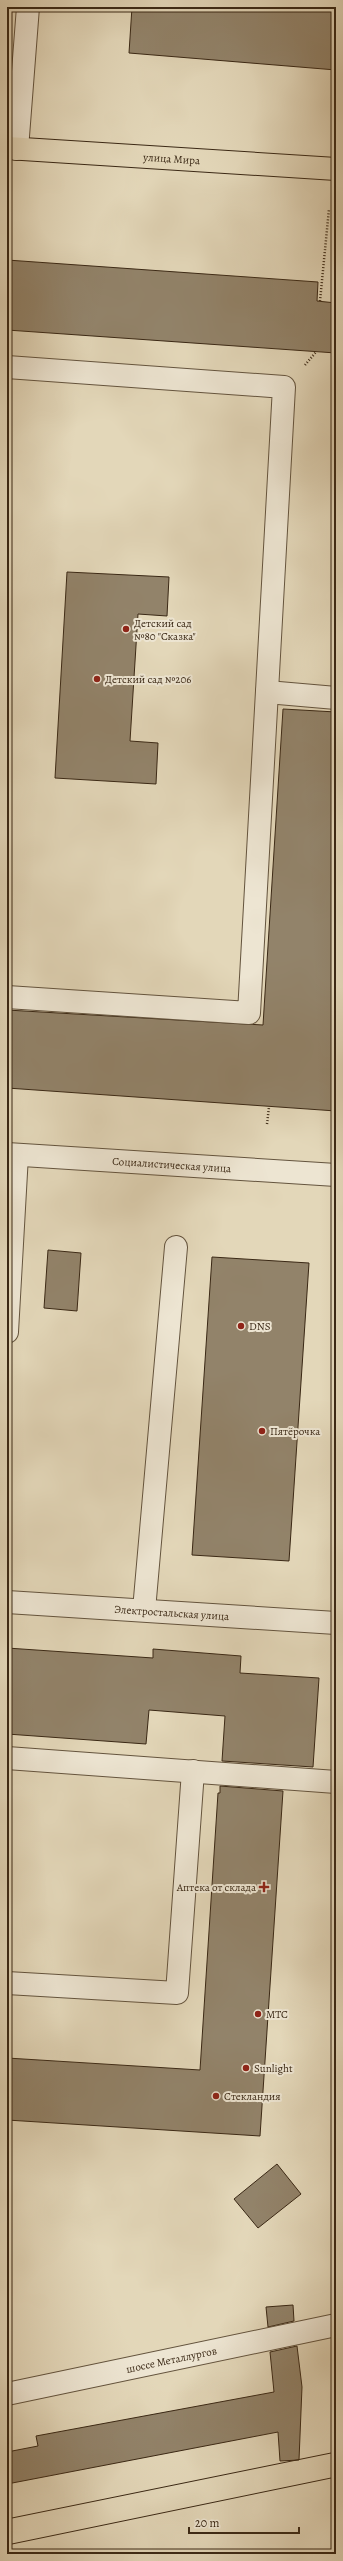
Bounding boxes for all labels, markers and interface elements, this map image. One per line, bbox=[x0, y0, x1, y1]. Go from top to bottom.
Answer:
street label: улица Мира bbox=[142, 150, 201, 168]
place label: Детский сад №80 "Сказка" bbox=[134, 616, 196, 644]
marker: Детский сад №80 "Сказка" bbox=[121, 624, 131, 634]
place label: Детский сад №206 bbox=[105, 672, 191, 687]
marker: Детский сад №206 bbox=[92, 674, 102, 684]
street label: Социалистическая улица bbox=[112, 1154, 233, 1176]
place label: DNS bbox=[249, 1319, 271, 1334]
marker: DNS bbox=[236, 1321, 246, 1331]
place label: Пятёрочка bbox=[270, 1424, 321, 1439]
marker: Пятёрочка bbox=[257, 1426, 267, 1436]
street label: Электростальская улица bbox=[114, 1602, 231, 1624]
place label: Аптека от склада bbox=[176, 1880, 257, 1895]
marker: Аптека от склада bbox=[259, 1882, 269, 1892]
place label: МТС bbox=[266, 2007, 288, 2022]
marker: МТС bbox=[253, 2009, 263, 2019]
place label: Sunlight bbox=[254, 2061, 293, 2076]
marker: Sunlight bbox=[241, 2063, 251, 2073]
place label: Стекландия bbox=[224, 2089, 281, 2104]
marker: Стекландия bbox=[211, 2091, 221, 2101]
street label: шоссе Металлургов bbox=[125, 2343, 218, 2377]
scale bar bbox=[189, 2509, 299, 2535]
text: 20 m bbox=[195, 2515, 219, 2531]

